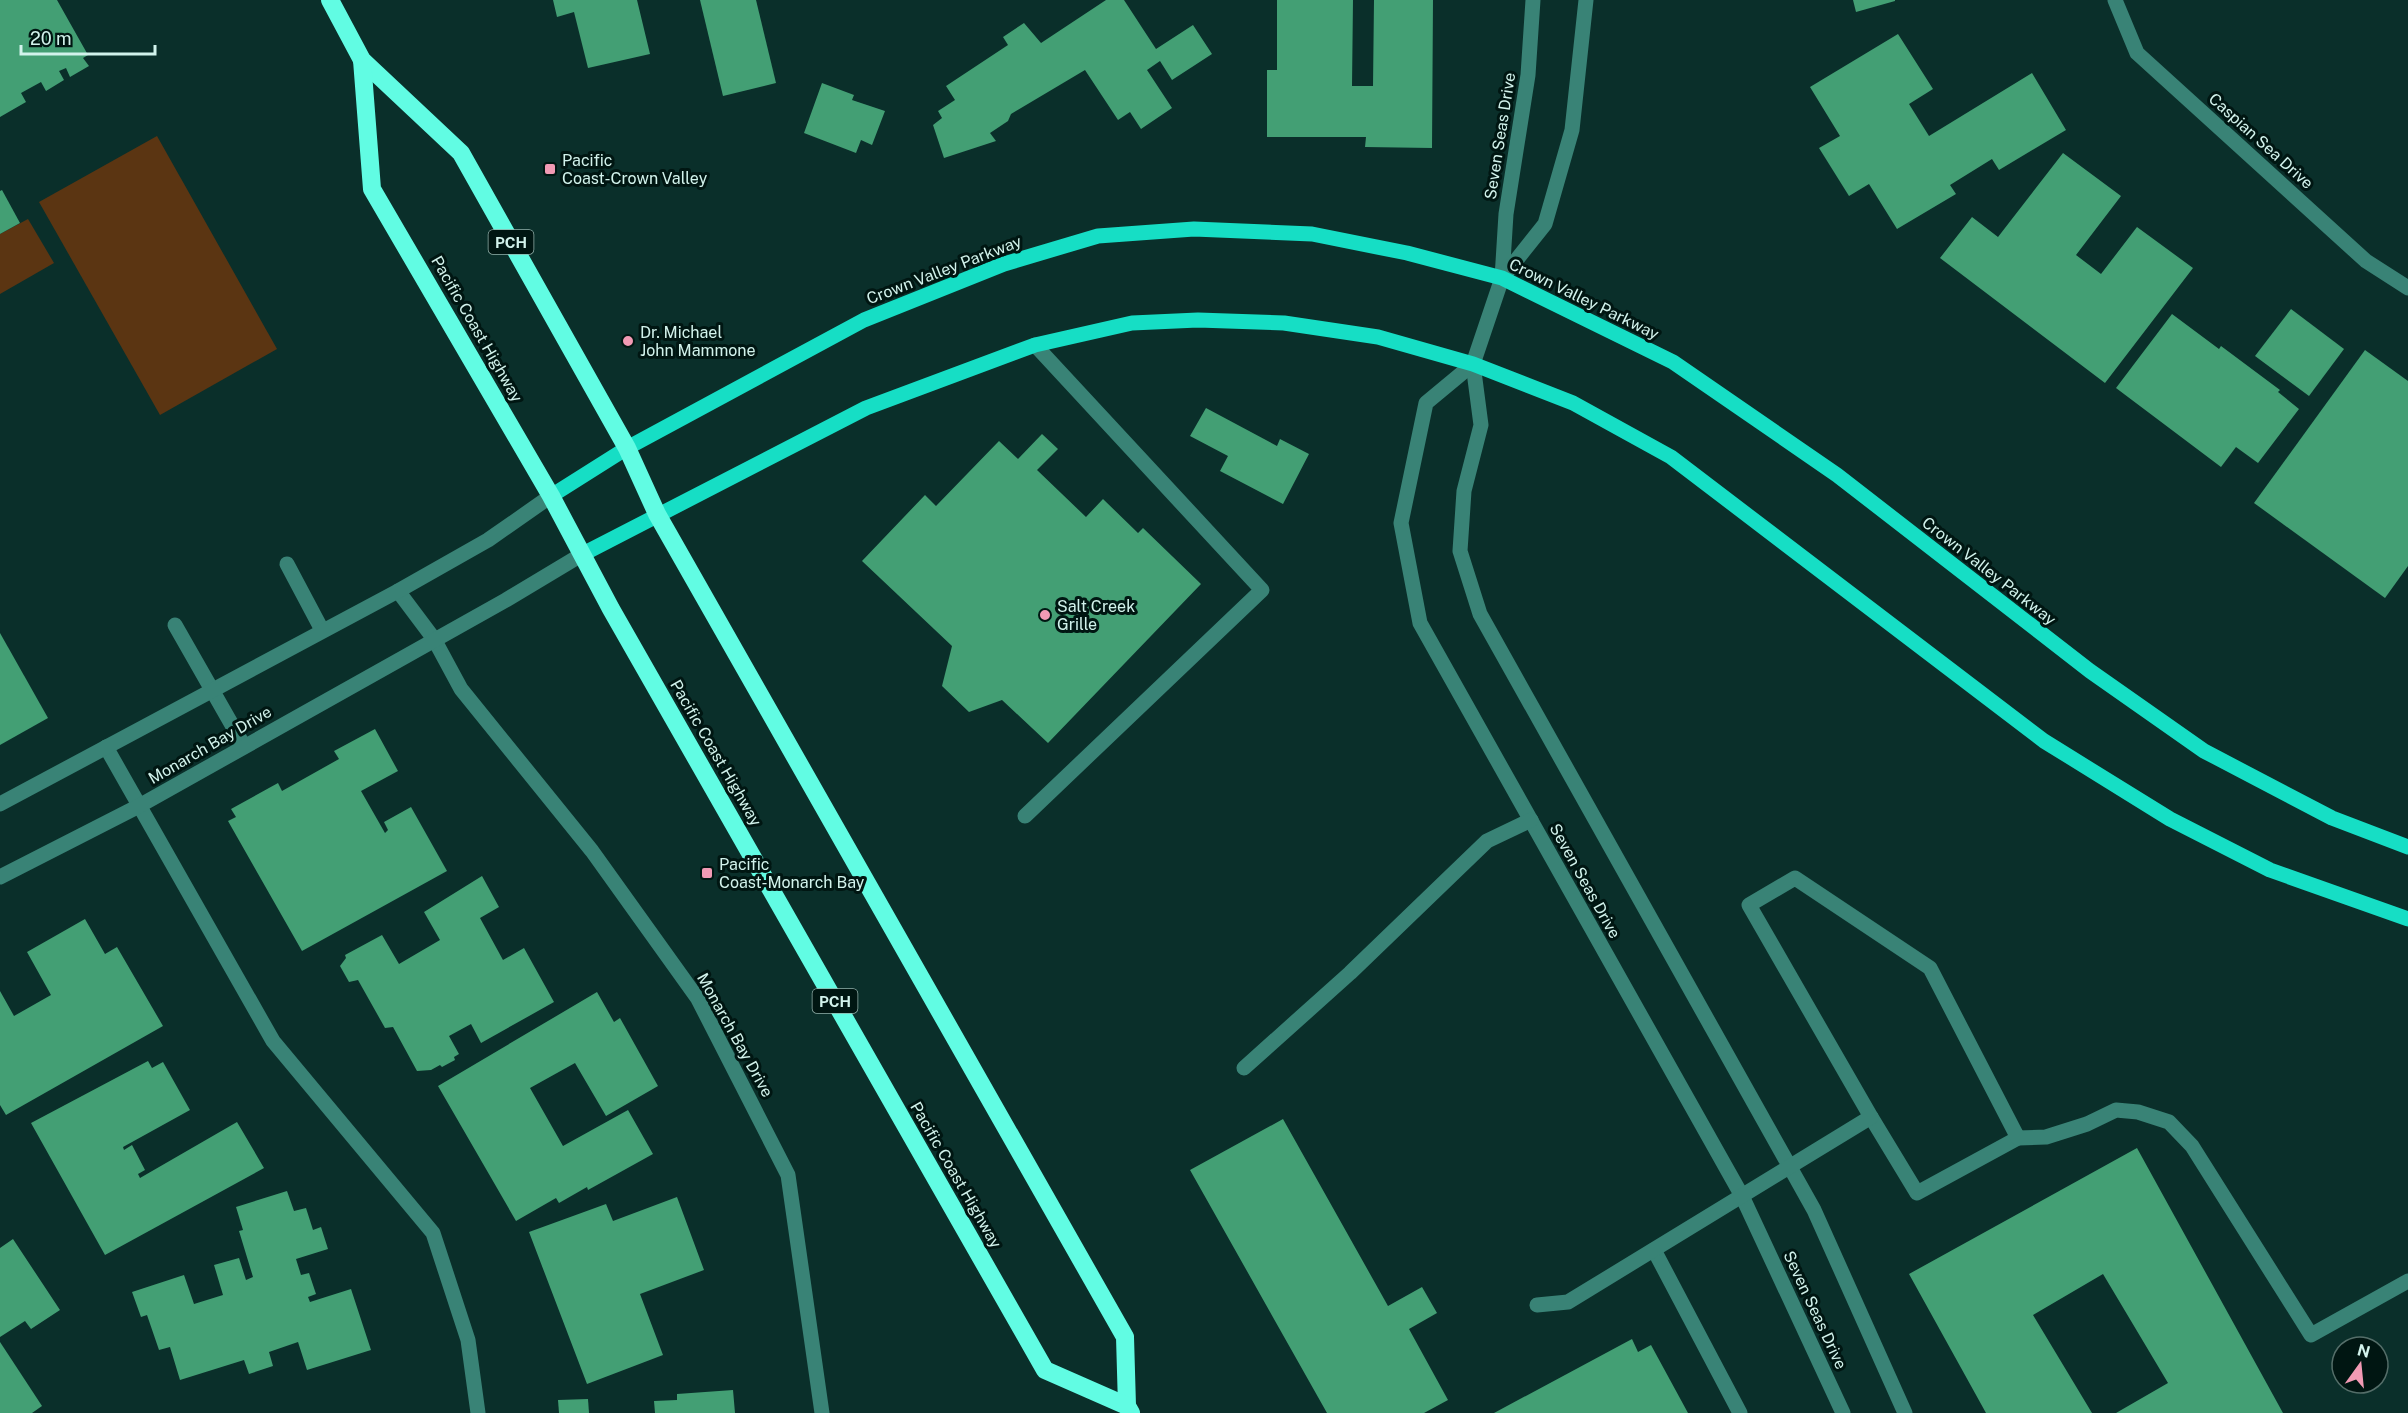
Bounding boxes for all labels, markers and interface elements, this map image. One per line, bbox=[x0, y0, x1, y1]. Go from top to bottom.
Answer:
scale bar bbox=[21, 18, 154, 56]
text: 20 m bbox=[30, 28, 72, 49]
street label: Seven Seas Drive bbox=[1481, 71, 1519, 201]
street label: Caspian Sea Drive bbox=[2205, 89, 2317, 193]
place label: Pacific Coast-Crown Valley bbox=[562, 151, 708, 188]
marker: Pacific Coast-Crown Valley bbox=[543, 162, 557, 176]
road number: PCH bbox=[488, 230, 534, 254]
street label: Crown Valley Parkway bbox=[864, 232, 1025, 308]
street label: Pacific Coast Highway bbox=[427, 253, 527, 406]
street label: Crown Valley Parkway bbox=[1506, 254, 1662, 344]
place label: Dr. Michael John Mammone bbox=[640, 323, 756, 360]
marker: Dr. Michael John Mammone bbox=[621, 334, 635, 348]
street label: Crown Valley Parkway bbox=[1918, 513, 2060, 629]
place label: Salt Creek Grille bbox=[1057, 597, 1135, 634]
marker: Salt Creek Grille bbox=[1038, 608, 1052, 622]
street label: Pacific Coast Highway bbox=[666, 677, 766, 830]
street label: Monarch Bay Drive bbox=[145, 702, 275, 788]
street label: Seven Seas Drive bbox=[1546, 820, 1624, 942]
place label: Pacific Coast-Monarch Bay bbox=[719, 855, 865, 892]
marker: Pacific Coast-Monarch Bay bbox=[700, 866, 714, 880]
street label: Monarch Bay Drive bbox=[693, 970, 777, 1100]
road number: PCH bbox=[812, 989, 858, 1013]
street label: Pacific Coast Highway bbox=[906, 1099, 1006, 1252]
street label: Seven Seas Drive bbox=[1779, 1248, 1851, 1372]
north arrow bbox=[2330, 1335, 2390, 1395]
text: N bbox=[2355, 1340, 2372, 1362]

